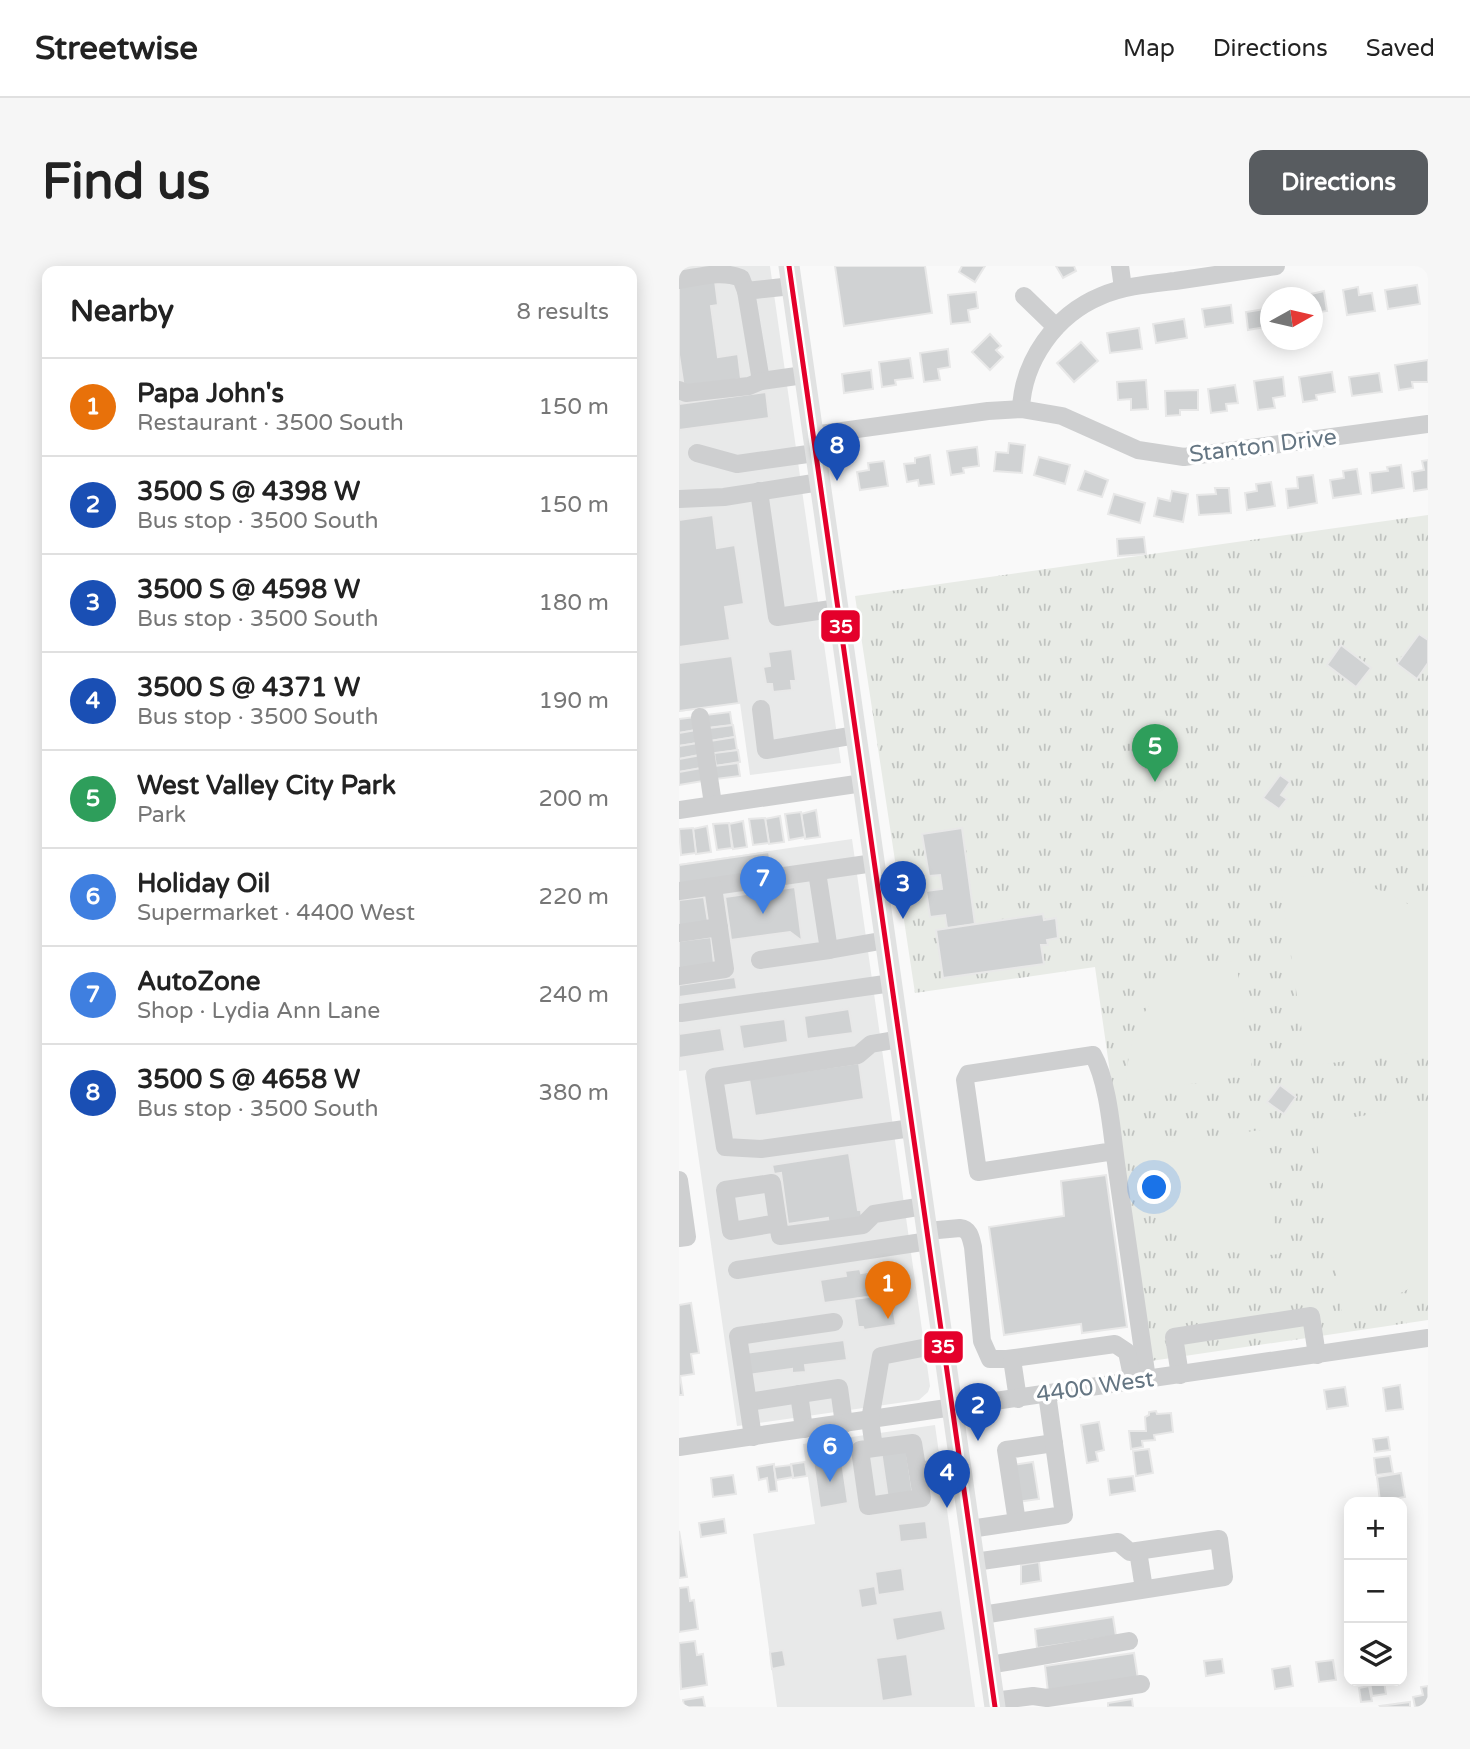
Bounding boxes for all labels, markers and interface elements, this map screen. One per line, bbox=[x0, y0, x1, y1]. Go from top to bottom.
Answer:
text: Streetwise bbox=[35, 29, 198, 68]
text: Map bbox=[1123, 34, 1175, 63]
text: Directions bbox=[1213, 34, 1328, 63]
text: Saved bbox=[1366, 34, 1435, 63]
button: Directions bbox=[1249, 150, 1428, 215]
text: Find us bbox=[42, 153, 210, 212]
north arrow bbox=[1260, 287, 1323, 350]
text: Nearby bbox=[70, 293, 174, 330]
text: 8 results bbox=[516, 298, 609, 326]
text: Papa John's bbox=[137, 378, 284, 409]
text: 1 bbox=[86, 393, 100, 421]
text: 150 m bbox=[539, 393, 609, 421]
text: Restaurant · 3500 South bbox=[137, 409, 404, 437]
pin: 8 bbox=[814, 423, 860, 481]
street label: Stanton Drive bbox=[1188, 423, 1338, 469]
text: 3500 S @ 4398 W bbox=[137, 476, 360, 507]
text: 2 bbox=[86, 491, 100, 519]
text: 150 m bbox=[539, 491, 609, 519]
text: Bus stop · 3500 South bbox=[137, 507, 379, 535]
text: 3500 S @ 4598 W bbox=[137, 574, 360, 605]
text: 3 bbox=[86, 589, 100, 617]
text: 180 m bbox=[539, 589, 609, 617]
text: Bus stop · 3500 South bbox=[137, 605, 379, 633]
line badge: 35 bbox=[820, 609, 861, 643]
text: 35 bbox=[829, 616, 853, 638]
text: 3500 S @ 4371 W bbox=[137, 672, 360, 703]
text: 4 bbox=[86, 687, 100, 715]
text: 190 m bbox=[539, 687, 609, 715]
text: Bus stop · 3500 South bbox=[137, 703, 379, 731]
pin: 5 bbox=[1132, 724, 1178, 782]
text: West Valley City Park bbox=[137, 770, 396, 801]
text: 5 bbox=[86, 785, 100, 813]
text: 200 m bbox=[539, 785, 609, 813]
text: Park bbox=[137, 801, 186, 829]
pin: 7 bbox=[740, 856, 786, 914]
pin: 3 bbox=[880, 861, 926, 919]
text: Holiday Oil bbox=[137, 868, 270, 899]
text: 6 bbox=[86, 883, 100, 911]
text: 220 m bbox=[539, 883, 609, 911]
text: Supermarket · 4400 West bbox=[137, 899, 415, 927]
text: AutoZone bbox=[137, 966, 260, 997]
text: 7 bbox=[86, 981, 100, 1009]
text: 240 m bbox=[539, 981, 609, 1009]
text: Shop · Lydia Ann Lane bbox=[137, 997, 380, 1025]
text: 3500 S @ 4658 W bbox=[137, 1064, 360, 1095]
text: 8 bbox=[86, 1079, 100, 1107]
text: 380 m bbox=[539, 1079, 609, 1107]
text: Bus stop · 3500 South bbox=[137, 1095, 379, 1123]
your location bbox=[1137, 1170, 1171, 1204]
pin: 1 bbox=[865, 1261, 911, 1319]
line badge: 35 bbox=[923, 1330, 964, 1364]
text: 35 bbox=[931, 1336, 955, 1358]
street label: 4400 West bbox=[1034, 1365, 1156, 1409]
pin: 2 bbox=[955, 1383, 1001, 1441]
pin: 6 bbox=[807, 1424, 853, 1482]
pin: 4 bbox=[924, 1450, 970, 1508]
map controls bbox=[1344, 1497, 1407, 1686]
button: + bbox=[1344, 1497, 1407, 1560]
button: − bbox=[1344, 1560, 1407, 1623]
button: layers bbox=[1344, 1623, 1407, 1686]

